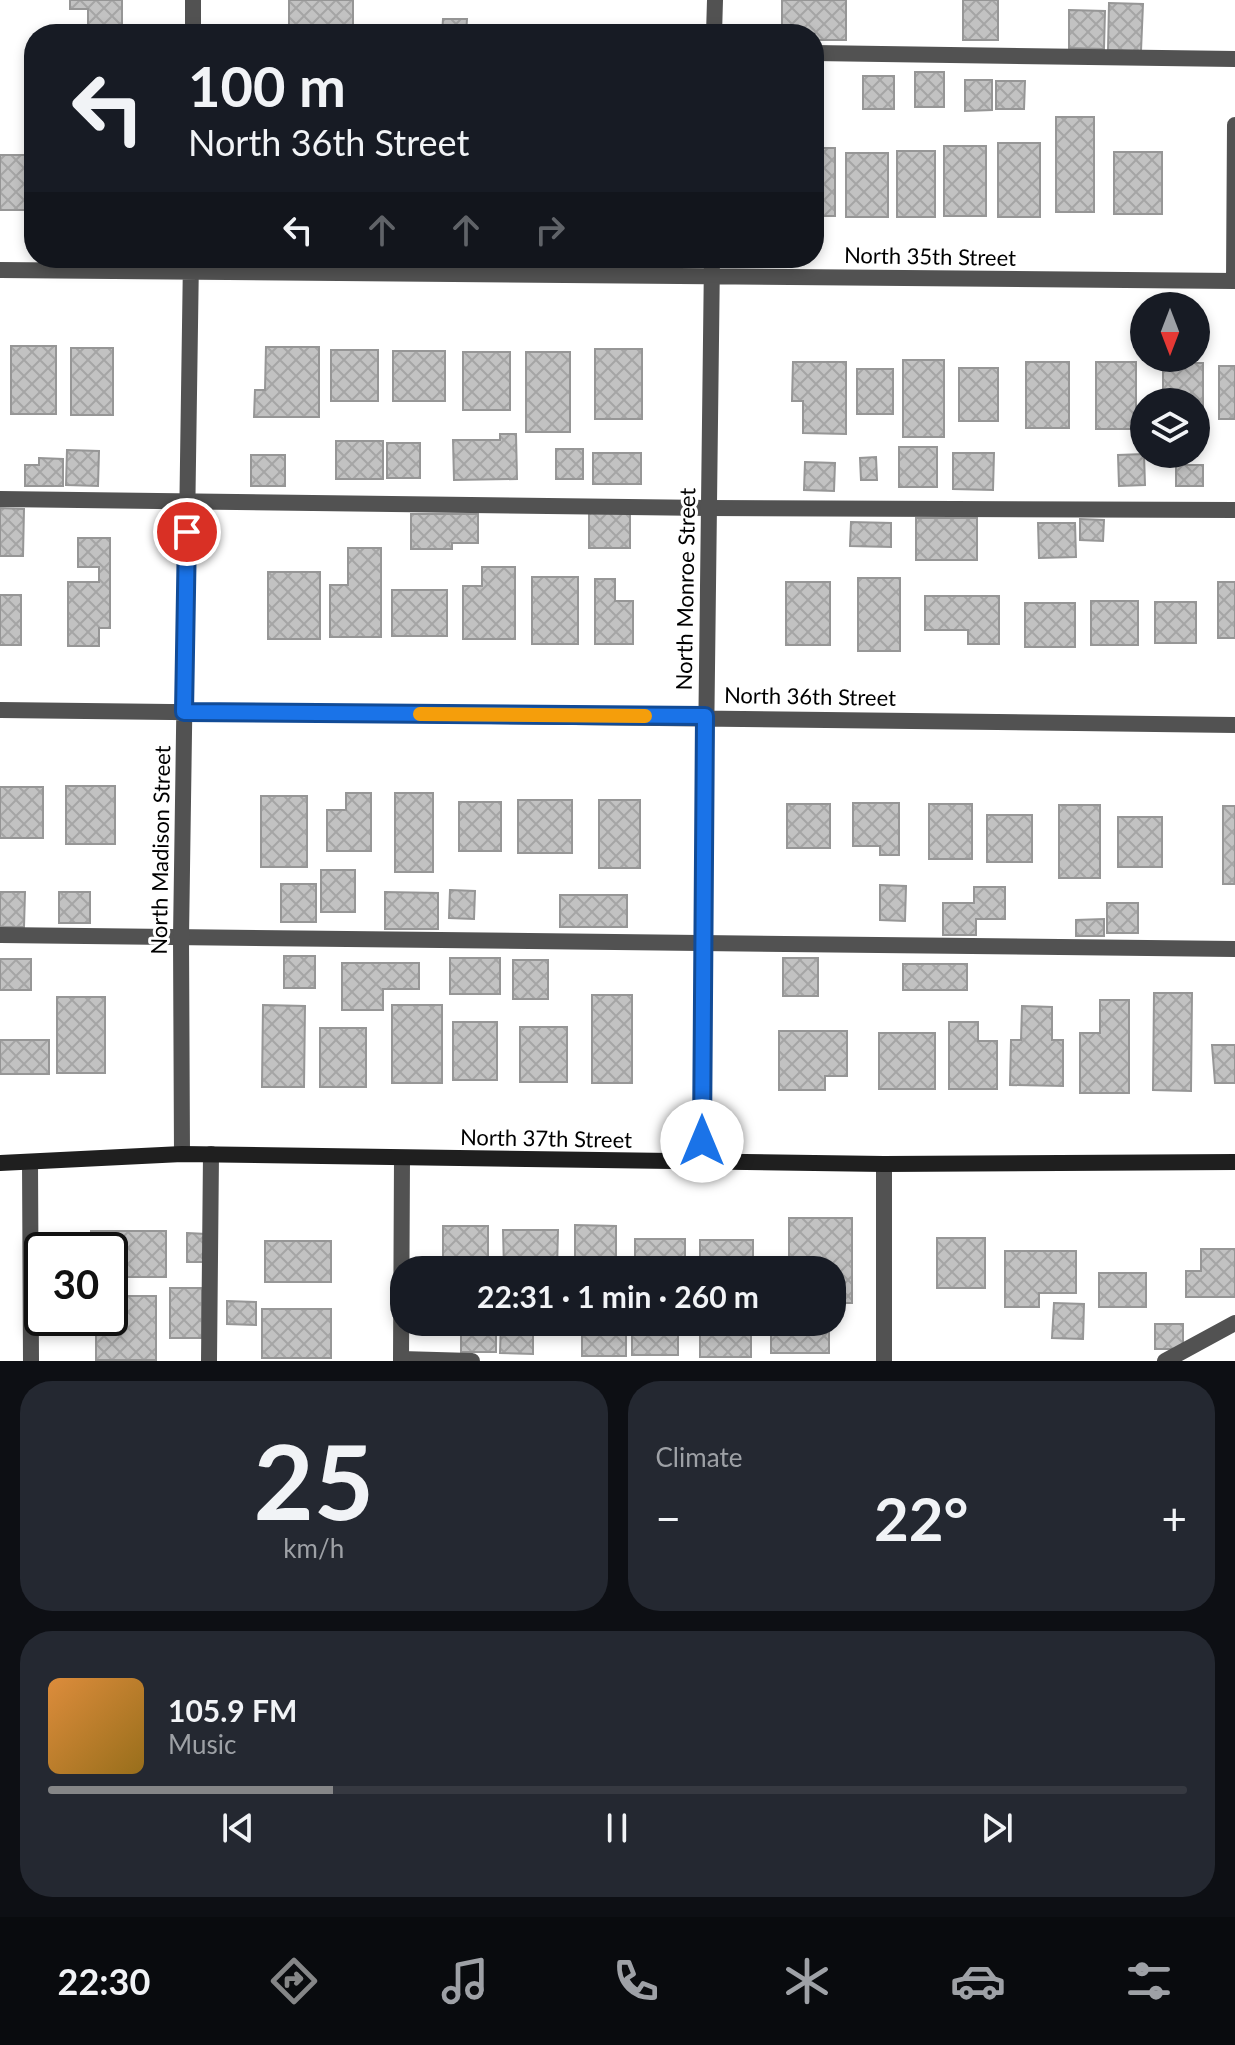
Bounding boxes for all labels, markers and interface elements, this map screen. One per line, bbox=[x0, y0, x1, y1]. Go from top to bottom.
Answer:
text: 100 m bbox=[188, 52, 346, 119]
icon: left bbox=[56, 56, 160, 160]
text: North 36th Street bbox=[188, 120, 469, 164]
icon: left bbox=[276, 208, 320, 252]
icon: ahead bbox=[360, 208, 404, 252]
icon: ahead bbox=[444, 208, 488, 252]
icon: right bbox=[528, 208, 572, 252]
street label: North 35th Street bbox=[844, 241, 1016, 271]
north arrow bbox=[1130, 292, 1210, 372]
map controls bbox=[1130, 292, 1210, 468]
button: layers bbox=[1130, 388, 1210, 468]
street label: North Monroe Street bbox=[670, 487, 700, 691]
pin bbox=[153, 498, 221, 566]
icon: arrive bbox=[165, 510, 209, 554]
street label: North 36th Street bbox=[724, 681, 896, 711]
street label: North Madison Street bbox=[145, 745, 175, 955]
position arrow bbox=[660, 1099, 744, 1183]
street label: North 37th Street bbox=[460, 1123, 632, 1153]
speed limit sign: 30 bbox=[24, 1232, 128, 1336]
text: 22:31 · 1 min · 260 m bbox=[477, 1278, 759, 1314]
text: 25 bbox=[253, 1417, 374, 1542]
text: Climate bbox=[656, 1441, 742, 1473]
text: 22° bbox=[874, 1482, 969, 1554]
text: − bbox=[656, 1492, 681, 1544]
text: + bbox=[1161, 1492, 1187, 1544]
text: km/h bbox=[283, 1532, 344, 1564]
text: 105.9 FM bbox=[168, 1692, 297, 1728]
text: Music bbox=[168, 1728, 236, 1760]
icon: previous bbox=[216, 1806, 260, 1850]
icon: pause bbox=[595, 1806, 639, 1850]
icon: next bbox=[975, 1806, 1019, 1850]
icon: directions bbox=[266, 1953, 322, 2009]
icon: music bbox=[437, 1953, 493, 2009]
icon: phone bbox=[608, 1953, 664, 2009]
icon: climate bbox=[779, 1953, 835, 2009]
icon: car bbox=[950, 1953, 1006, 2009]
icon: filters bbox=[1121, 1953, 1177, 2009]
text: 22:30 bbox=[58, 1959, 150, 2003]

